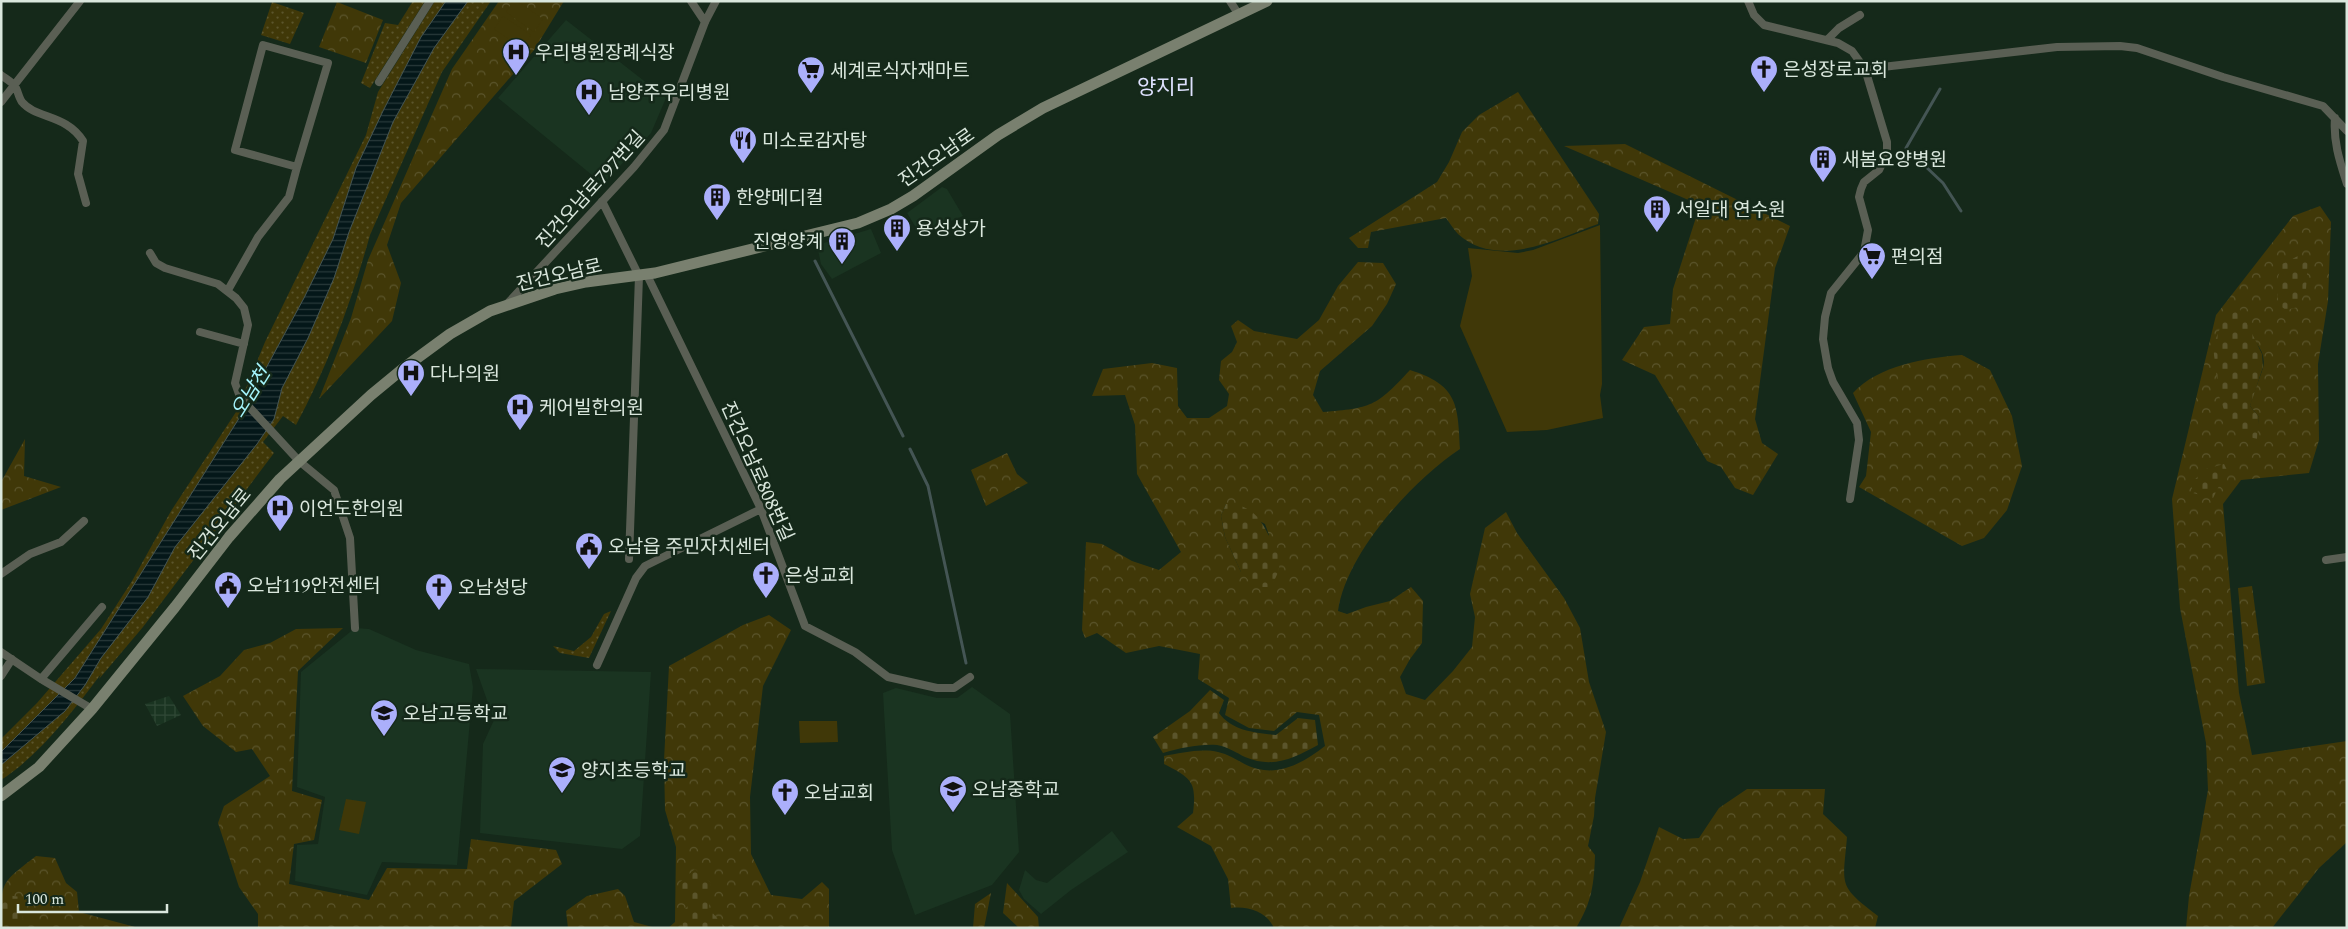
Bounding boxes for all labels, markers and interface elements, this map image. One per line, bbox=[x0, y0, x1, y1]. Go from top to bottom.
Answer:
hospital icon: 우리병원장례식장 bbox=[501, 37, 531, 76]
place label: 우리병원장례식장 bbox=[535, 39, 675, 68]
church icon: 은성장로교회 bbox=[1749, 54, 1779, 93]
supermarket icon: 세계로식자재마트 bbox=[796, 55, 826, 94]
place label: 은성장로교회 bbox=[1783, 56, 1888, 85]
place label: 세계로식자재마트 bbox=[830, 57, 970, 86]
district label: 양지리 bbox=[1137, 72, 1195, 104]
hospital icon: 남양주우리병원 bbox=[574, 77, 604, 116]
place label: 남양주우리병원 bbox=[608, 79, 730, 108]
street label: 진건오남로 bbox=[893, 121, 981, 195]
street label: 진건오남로797번길 bbox=[530, 124, 652, 256]
restaurant icon: 미소로감자탕 bbox=[728, 125, 758, 164]
place label: 미소로감자탕 bbox=[762, 127, 867, 156]
building icon: 새봄요양병원 bbox=[1808, 144, 1838, 183]
place label: 새봄요양병원 bbox=[1842, 146, 1947, 175]
building icon: 한양메디컬 bbox=[702, 182, 732, 221]
place label: 한양메디컬 bbox=[736, 184, 823, 213]
building icon: 서일대 연수원 bbox=[1642, 194, 1672, 233]
place label: 서일대 연수원 bbox=[1676, 196, 1786, 225]
building icon: 용성상가 bbox=[882, 213, 912, 252]
place label: 용성상가 bbox=[916, 215, 986, 244]
building icon: 진영양계 bbox=[827, 226, 857, 265]
place label: 진영양계 bbox=[753, 228, 823, 257]
supermarket icon: 편의점 bbox=[1857, 241, 1887, 280]
place label: 편의점 bbox=[1891, 243, 1943, 272]
street label: 진건오남로 bbox=[513, 252, 605, 299]
hospital icon: 다나의원 bbox=[396, 358, 426, 397]
water label: 오남천 bbox=[224, 359, 280, 424]
place label: 다나의원 bbox=[430, 360, 500, 389]
hospital icon: 케어빌한의원 bbox=[505, 392, 535, 431]
place label: 케어빌한의원 bbox=[539, 394, 644, 423]
street label: 진건오남로808번길 bbox=[713, 397, 801, 546]
street label: 진건오남로 bbox=[181, 482, 259, 568]
hospital icon: 이언도한의원 bbox=[265, 493, 295, 532]
place label: 이언도한의원 bbox=[299, 495, 404, 524]
public building icon: 오남읍 주민자치센터 bbox=[574, 531, 604, 570]
place label: 오남읍 주민자치센터 bbox=[608, 533, 770, 562]
church icon: 은성교회 bbox=[751, 560, 781, 599]
place label: 은성교회 bbox=[785, 562, 855, 591]
public building icon: 오남119안전센터 bbox=[213, 570, 243, 609]
place label: 오남119안전센터 bbox=[247, 572, 380, 601]
church icon: 오남성당 bbox=[424, 572, 454, 611]
place label: 오남성당 bbox=[458, 574, 528, 603]
school or university icon: 오남고등학교 bbox=[369, 698, 399, 737]
place label: 오남고등학교 bbox=[403, 700, 508, 729]
school or university icon: 양지초등학교 bbox=[547, 755, 577, 794]
place label: 양지초등학교 bbox=[581, 757, 686, 786]
school or university icon: 오남중학교 bbox=[938, 774, 968, 813]
place label: 오남중학교 bbox=[972, 776, 1059, 805]
church icon: 오남교회 bbox=[770, 777, 800, 816]
place label: 오남교회 bbox=[804, 779, 874, 808]
scale bar bbox=[18, 882, 166, 914]
text: 100 m bbox=[25, 888, 64, 911]

